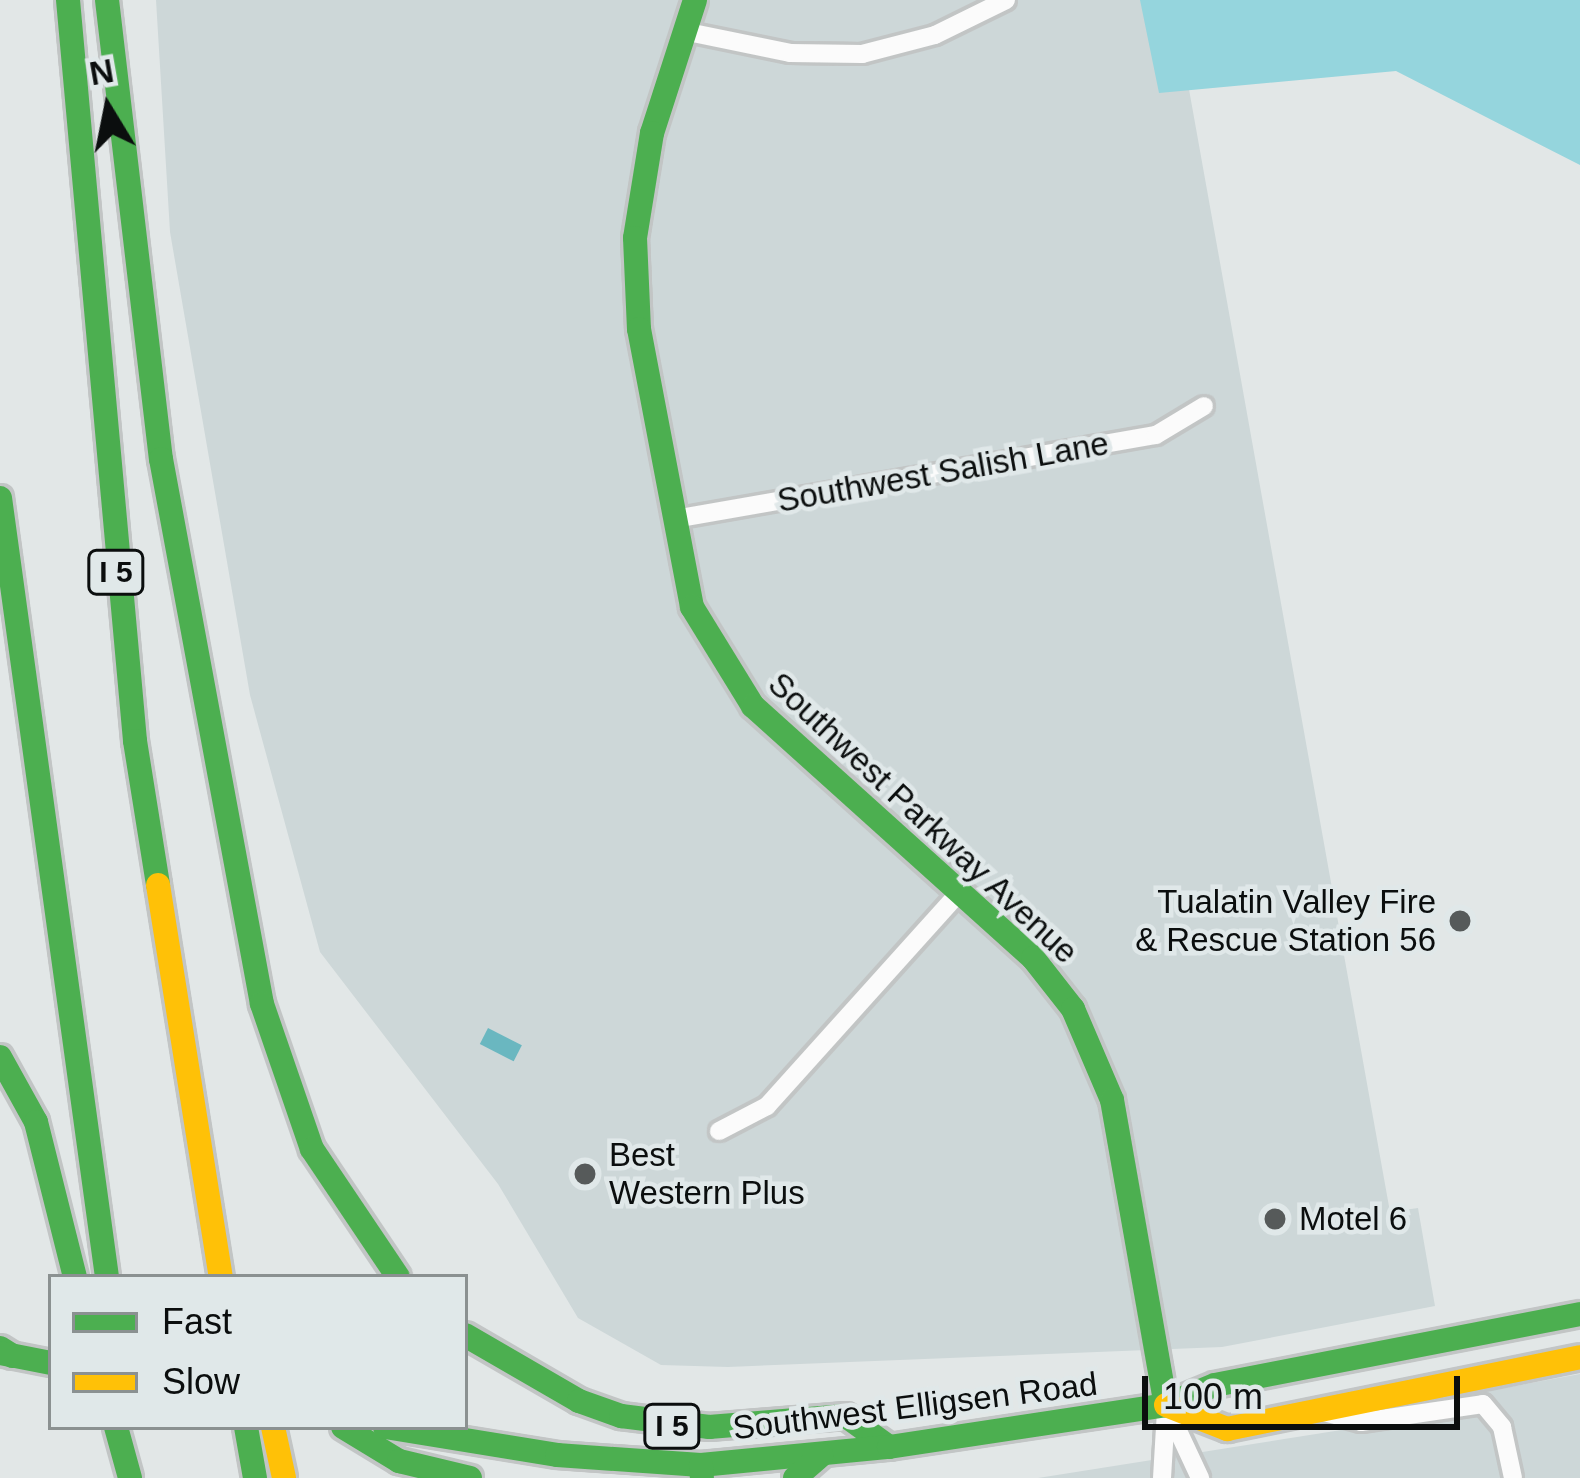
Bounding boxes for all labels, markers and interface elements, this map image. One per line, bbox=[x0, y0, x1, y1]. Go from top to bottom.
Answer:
north arrow bbox=[48, 48, 168, 168]
text: N bbox=[87, 52, 117, 92]
street label: Southwest Salish Lane bbox=[774, 423, 1112, 521]
road number: I 5 bbox=[86, 548, 146, 596]
street label: Southwest Parkway Avenue bbox=[759, 664, 1087, 972]
place label: Tualatin Valley Fire & Rescue Station 56 bbox=[1135, 882, 1436, 960]
marker: Tualatin Valley Fire & Rescue Station 56 bbox=[1447, 908, 1473, 934]
place label: Best Western Plus bbox=[609, 1135, 805, 1213]
marker: Best Western Plus bbox=[572, 1161, 598, 1187]
place label: Motel 6 bbox=[1299, 1199, 1407, 1239]
marker: Motel 6 bbox=[1262, 1206, 1288, 1232]
legend bbox=[48, 1274, 468, 1430]
text: Fast bbox=[162, 1301, 232, 1342]
scale bar bbox=[1148, 1352, 1466, 1426]
text: Slow bbox=[162, 1361, 240, 1402]
street label: Southwest Elligsen Road bbox=[731, 1364, 1099, 1448]
text: 100 m bbox=[1163, 1376, 1263, 1417]
road number: I 5 bbox=[642, 1402, 702, 1450]

